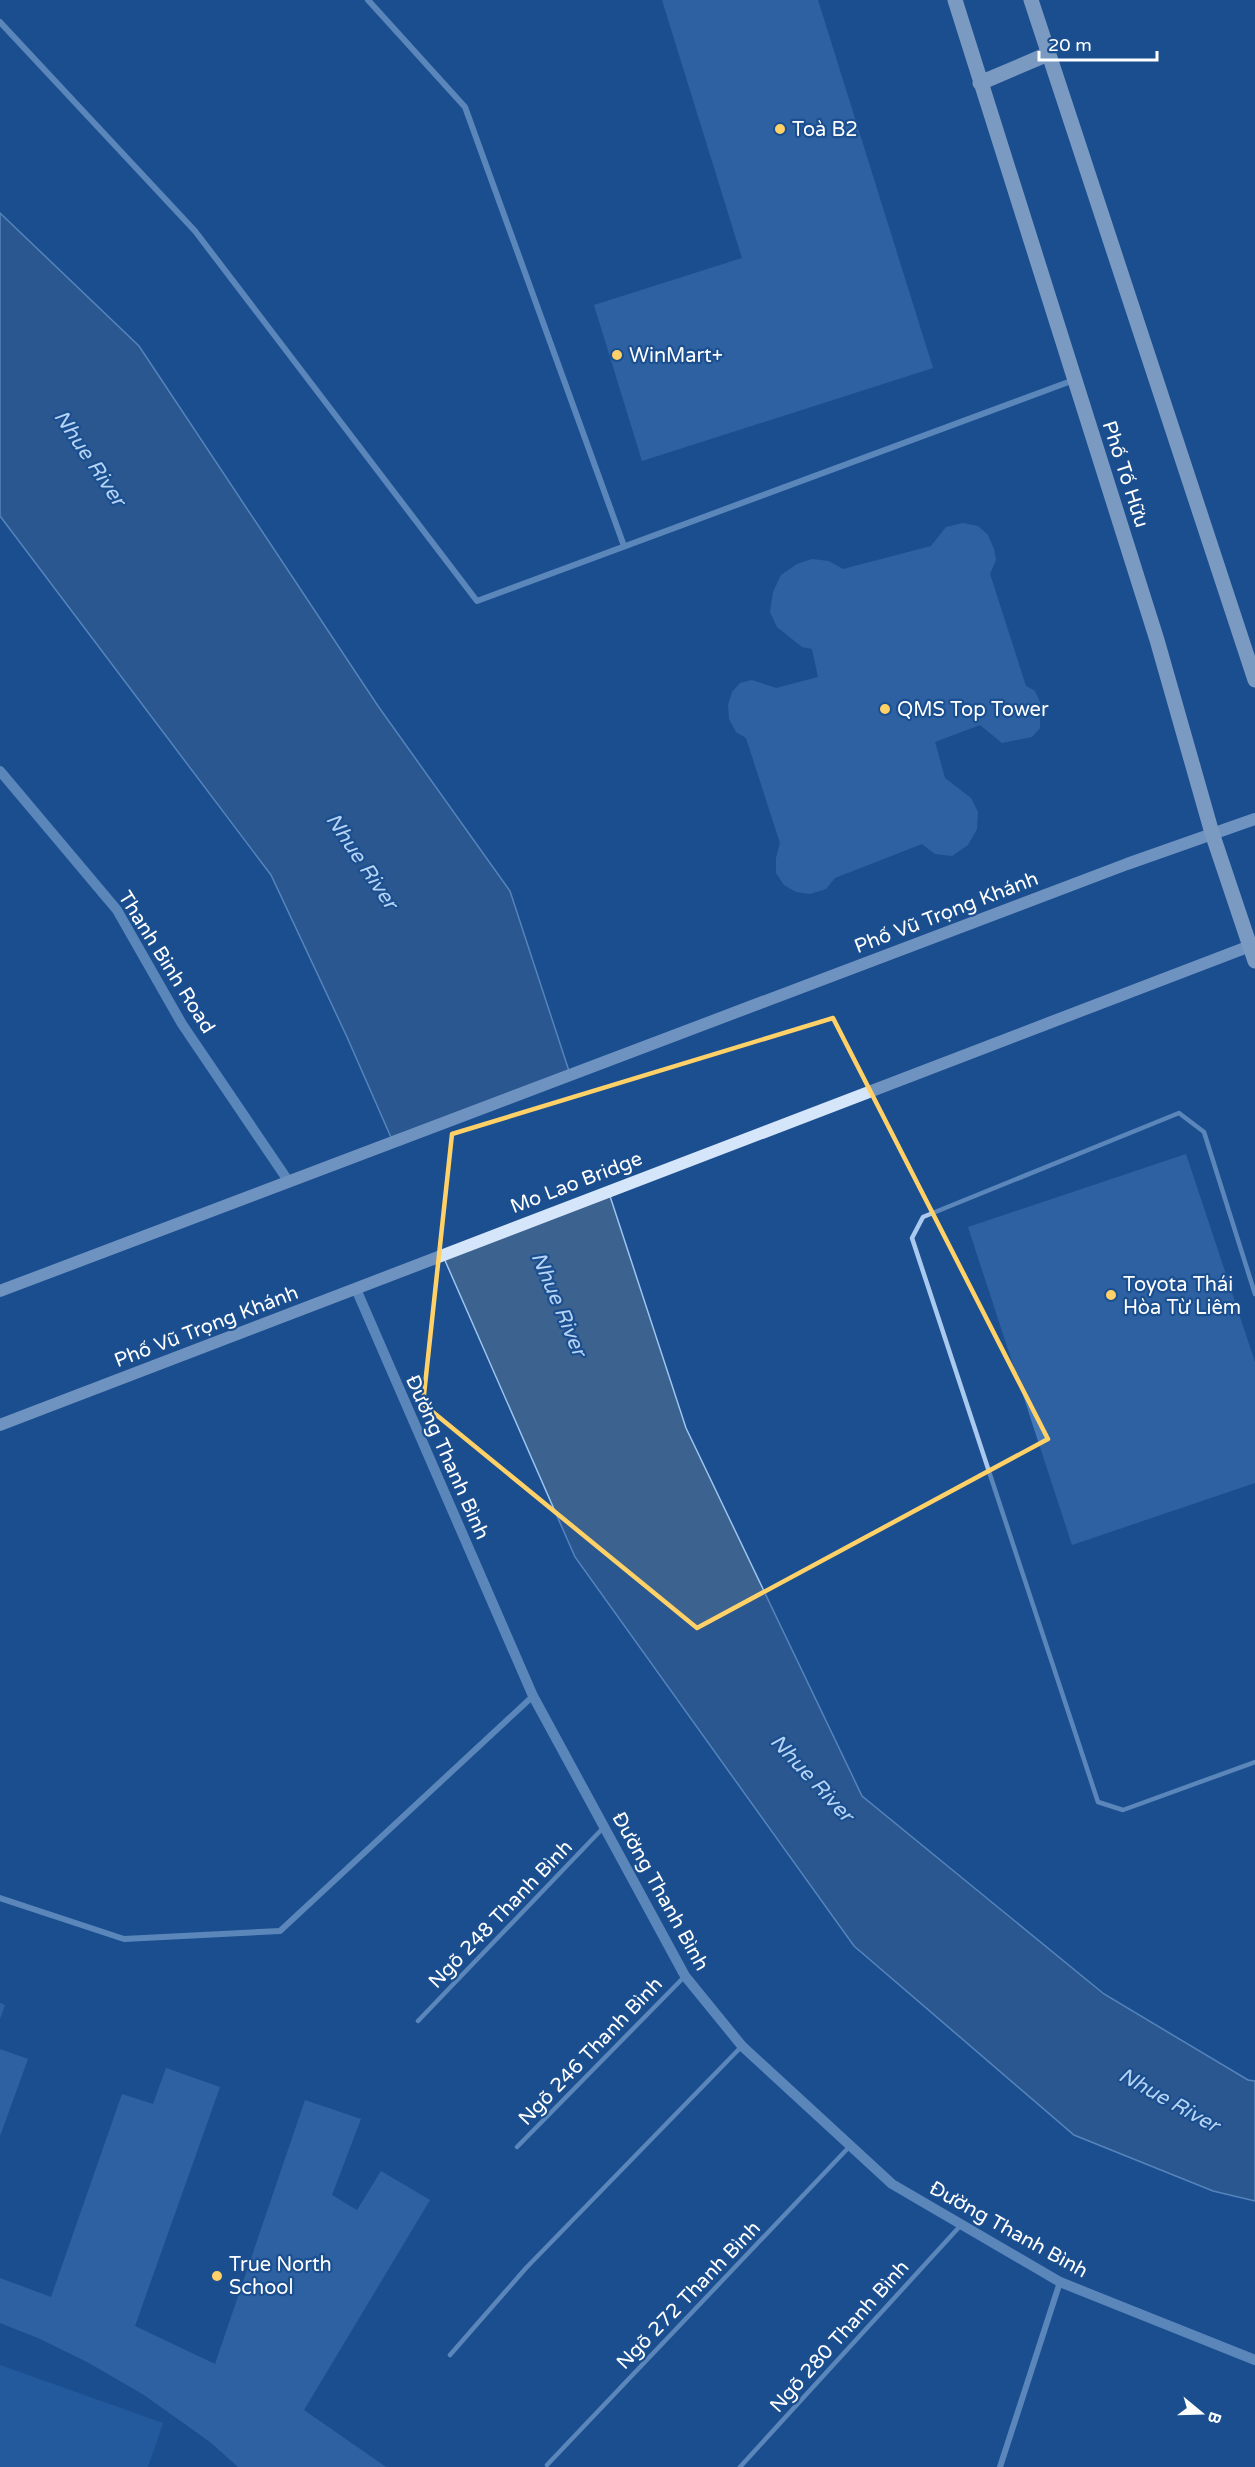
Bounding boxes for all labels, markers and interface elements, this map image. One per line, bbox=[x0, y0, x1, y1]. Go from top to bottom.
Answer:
scale bar bbox=[1039, 24, 1158, 62]
text: 20 m bbox=[1048, 34, 1092, 56]
place label: Toà B2 bbox=[792, 118, 858, 142]
marker: Toà B2 bbox=[773, 122, 787, 136]
place label: WinMart+ bbox=[629, 344, 723, 368]
marker: WinMart+ bbox=[610, 348, 624, 362]
water label: Nhue River bbox=[48, 405, 133, 514]
street label: Phố Tố Hữu bbox=[1097, 418, 1154, 531]
place label: QMS Top Tower bbox=[897, 698, 1049, 722]
marker: QMS Top Tower bbox=[878, 702, 892, 716]
water label: Nhue River bbox=[320, 808, 405, 917]
street label: Phố Vũ Trọng Khánh bbox=[851, 867, 1042, 959]
street label: Thanh Binh Road bbox=[113, 887, 220, 1038]
street label: Mo Lao Bridge bbox=[507, 1147, 646, 1219]
water label: Nhue River bbox=[525, 1248, 593, 1363]
place label: Toyota Thái Hòa Từ Liêm bbox=[1123, 1273, 1241, 1320]
street label: Phố Vũ Trọng Khánh bbox=[111, 1281, 302, 1373]
marker: Toyota Thái Hòa Từ Liêm bbox=[1104, 1288, 1118, 1302]
street label: Đường Thanh Bình bbox=[400, 1371, 494, 1543]
water label: Nhue River bbox=[765, 1729, 860, 1829]
street label: Đường Thanh Bình bbox=[607, 1808, 714, 1975]
street label: Ngõ 248 Thanh Bình bbox=[424, 1836, 578, 1994]
street label: Ngõ 246 Thanh Bình bbox=[514, 1973, 668, 2131]
water label: Nhue River bbox=[1114, 2063, 1226, 2140]
street label: Đường Thanh Bình bbox=[925, 2176, 1092, 2283]
street label: Ngõ 272 Thanh Bình bbox=[612, 2217, 766, 2375]
place label: True North School bbox=[229, 2253, 332, 2300]
street label: Ngõ 280 Thanh Bình bbox=[765, 2256, 914, 2418]
marker: True North School bbox=[210, 2269, 224, 2283]
north arrow bbox=[1171, 2383, 1231, 2443]
text: B bbox=[1203, 2409, 1225, 2426]

